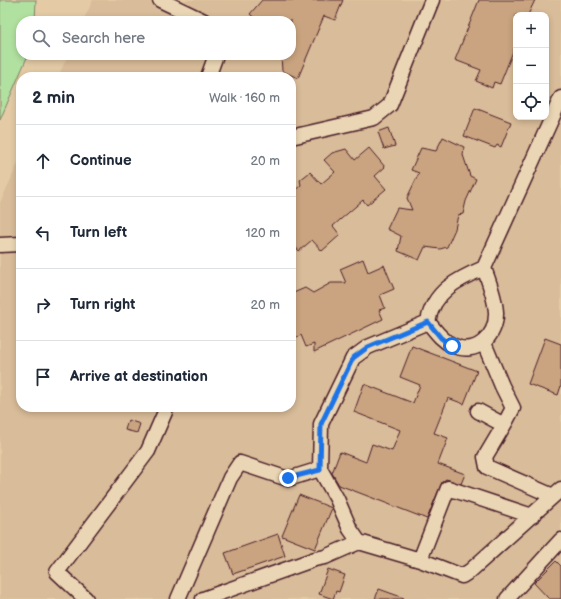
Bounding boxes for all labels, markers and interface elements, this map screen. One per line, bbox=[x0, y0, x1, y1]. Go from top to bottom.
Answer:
map controls bbox=[513, 12, 549, 120]
button: + bbox=[513, 12, 549, 48]
search box bbox=[16, 16, 296, 60]
icon: search bbox=[30, 27, 52, 49]
text: Search here bbox=[62, 29, 145, 48]
button: − bbox=[513, 48, 549, 84]
button: locate bbox=[513, 84, 549, 120]
text: 2 min bbox=[32, 88, 75, 108]
text: Walk · 160 m bbox=[209, 90, 280, 106]
icon: ahead bbox=[32, 150, 54, 172]
text: Continue bbox=[70, 151, 132, 170]
text: 20 m bbox=[250, 153, 280, 169]
icon: left bbox=[32, 222, 54, 244]
text: Turn left bbox=[70, 223, 127, 242]
text: 120 m bbox=[245, 225, 280, 241]
icon: right bbox=[32, 294, 54, 316]
text: Turn right bbox=[70, 295, 135, 314]
text: 20 m bbox=[250, 297, 280, 313]
route start bbox=[443, 337, 461, 355]
icon: arrive bbox=[32, 366, 54, 388]
text: Arrive at destination bbox=[70, 367, 208, 386]
route end bbox=[279, 469, 297, 487]

